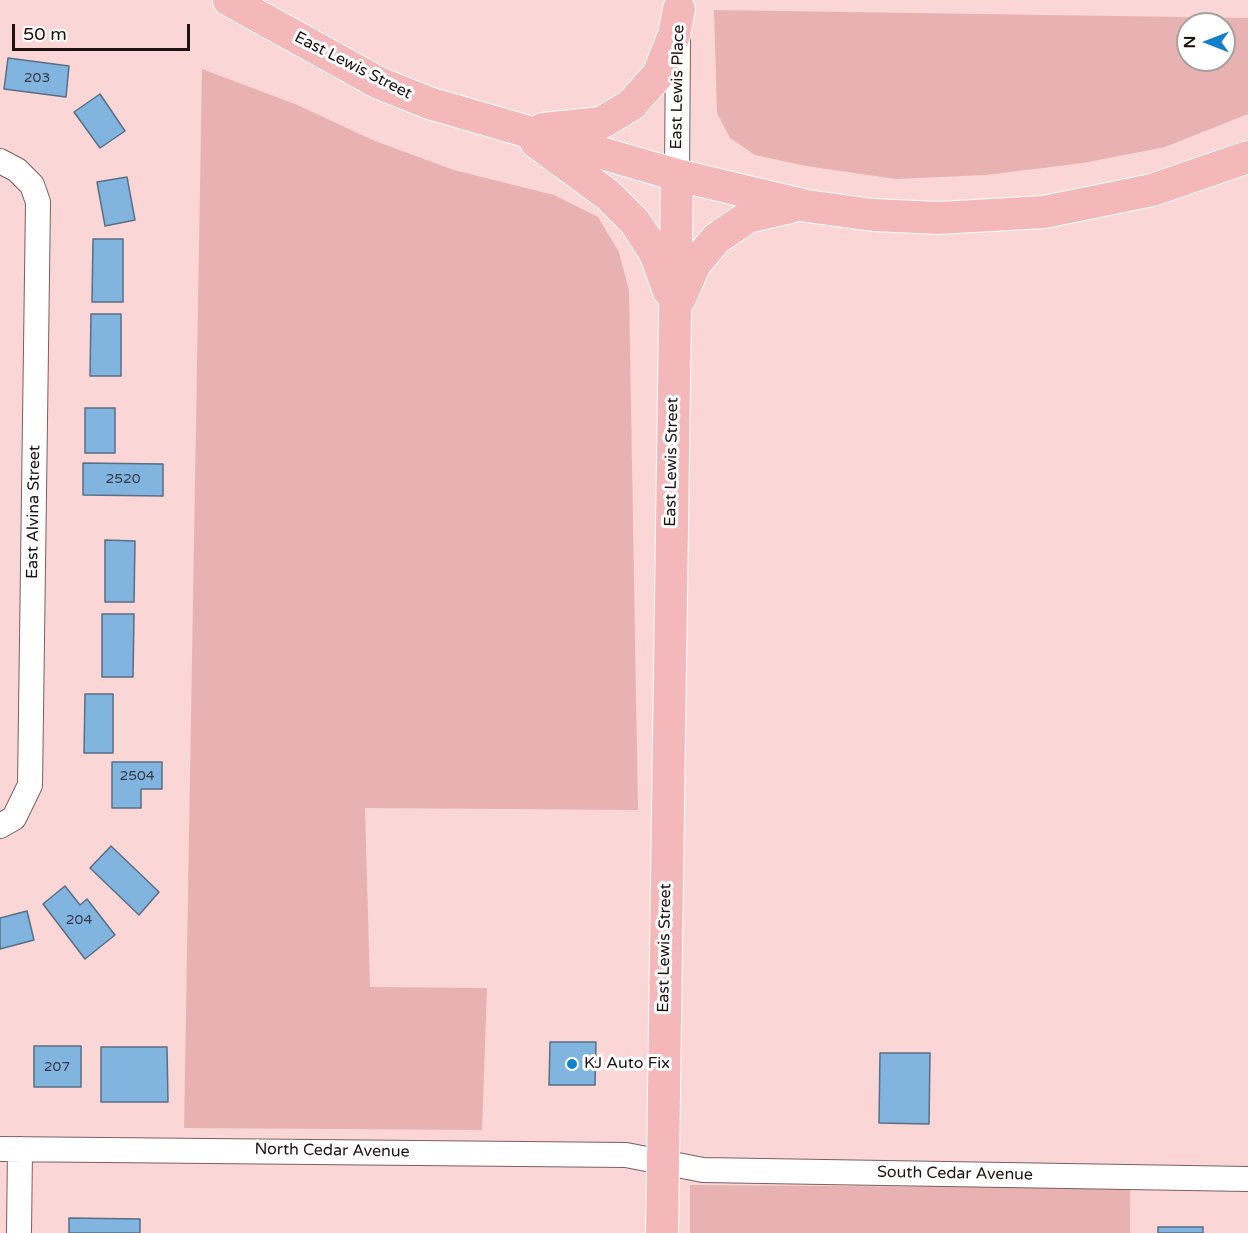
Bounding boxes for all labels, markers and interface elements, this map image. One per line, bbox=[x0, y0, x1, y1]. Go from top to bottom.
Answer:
scale bar bbox=[15, 12, 194, 50]
north arrow bbox=[1176, 12, 1236, 72]
text: 50 m bbox=[23, 23, 67, 45]
street label: East Lewis Place bbox=[667, 24, 689, 150]
street label: East Lewis Street bbox=[291, 28, 415, 104]
text: N bbox=[1180, 36, 1200, 48]
house number: 203 bbox=[24, 70, 50, 86]
street label: East Lewis Street bbox=[661, 397, 683, 527]
street label: East Alvina Street bbox=[23, 445, 45, 579]
house number: 2520 bbox=[105, 471, 141, 487]
house number: 2504 bbox=[119, 768, 155, 784]
street label: East Lewis Street bbox=[654, 883, 676, 1013]
house number: 204 bbox=[66, 912, 92, 928]
place label: KJ Auto Fix bbox=[584, 1054, 670, 1074]
marker: KJ Auto Fix bbox=[565, 1057, 579, 1071]
house number: 207 bbox=[44, 1059, 70, 1075]
street label: North Cedar Avenue bbox=[254, 1140, 410, 1162]
street label: South Cedar Avenue bbox=[877, 1163, 1033, 1185]

